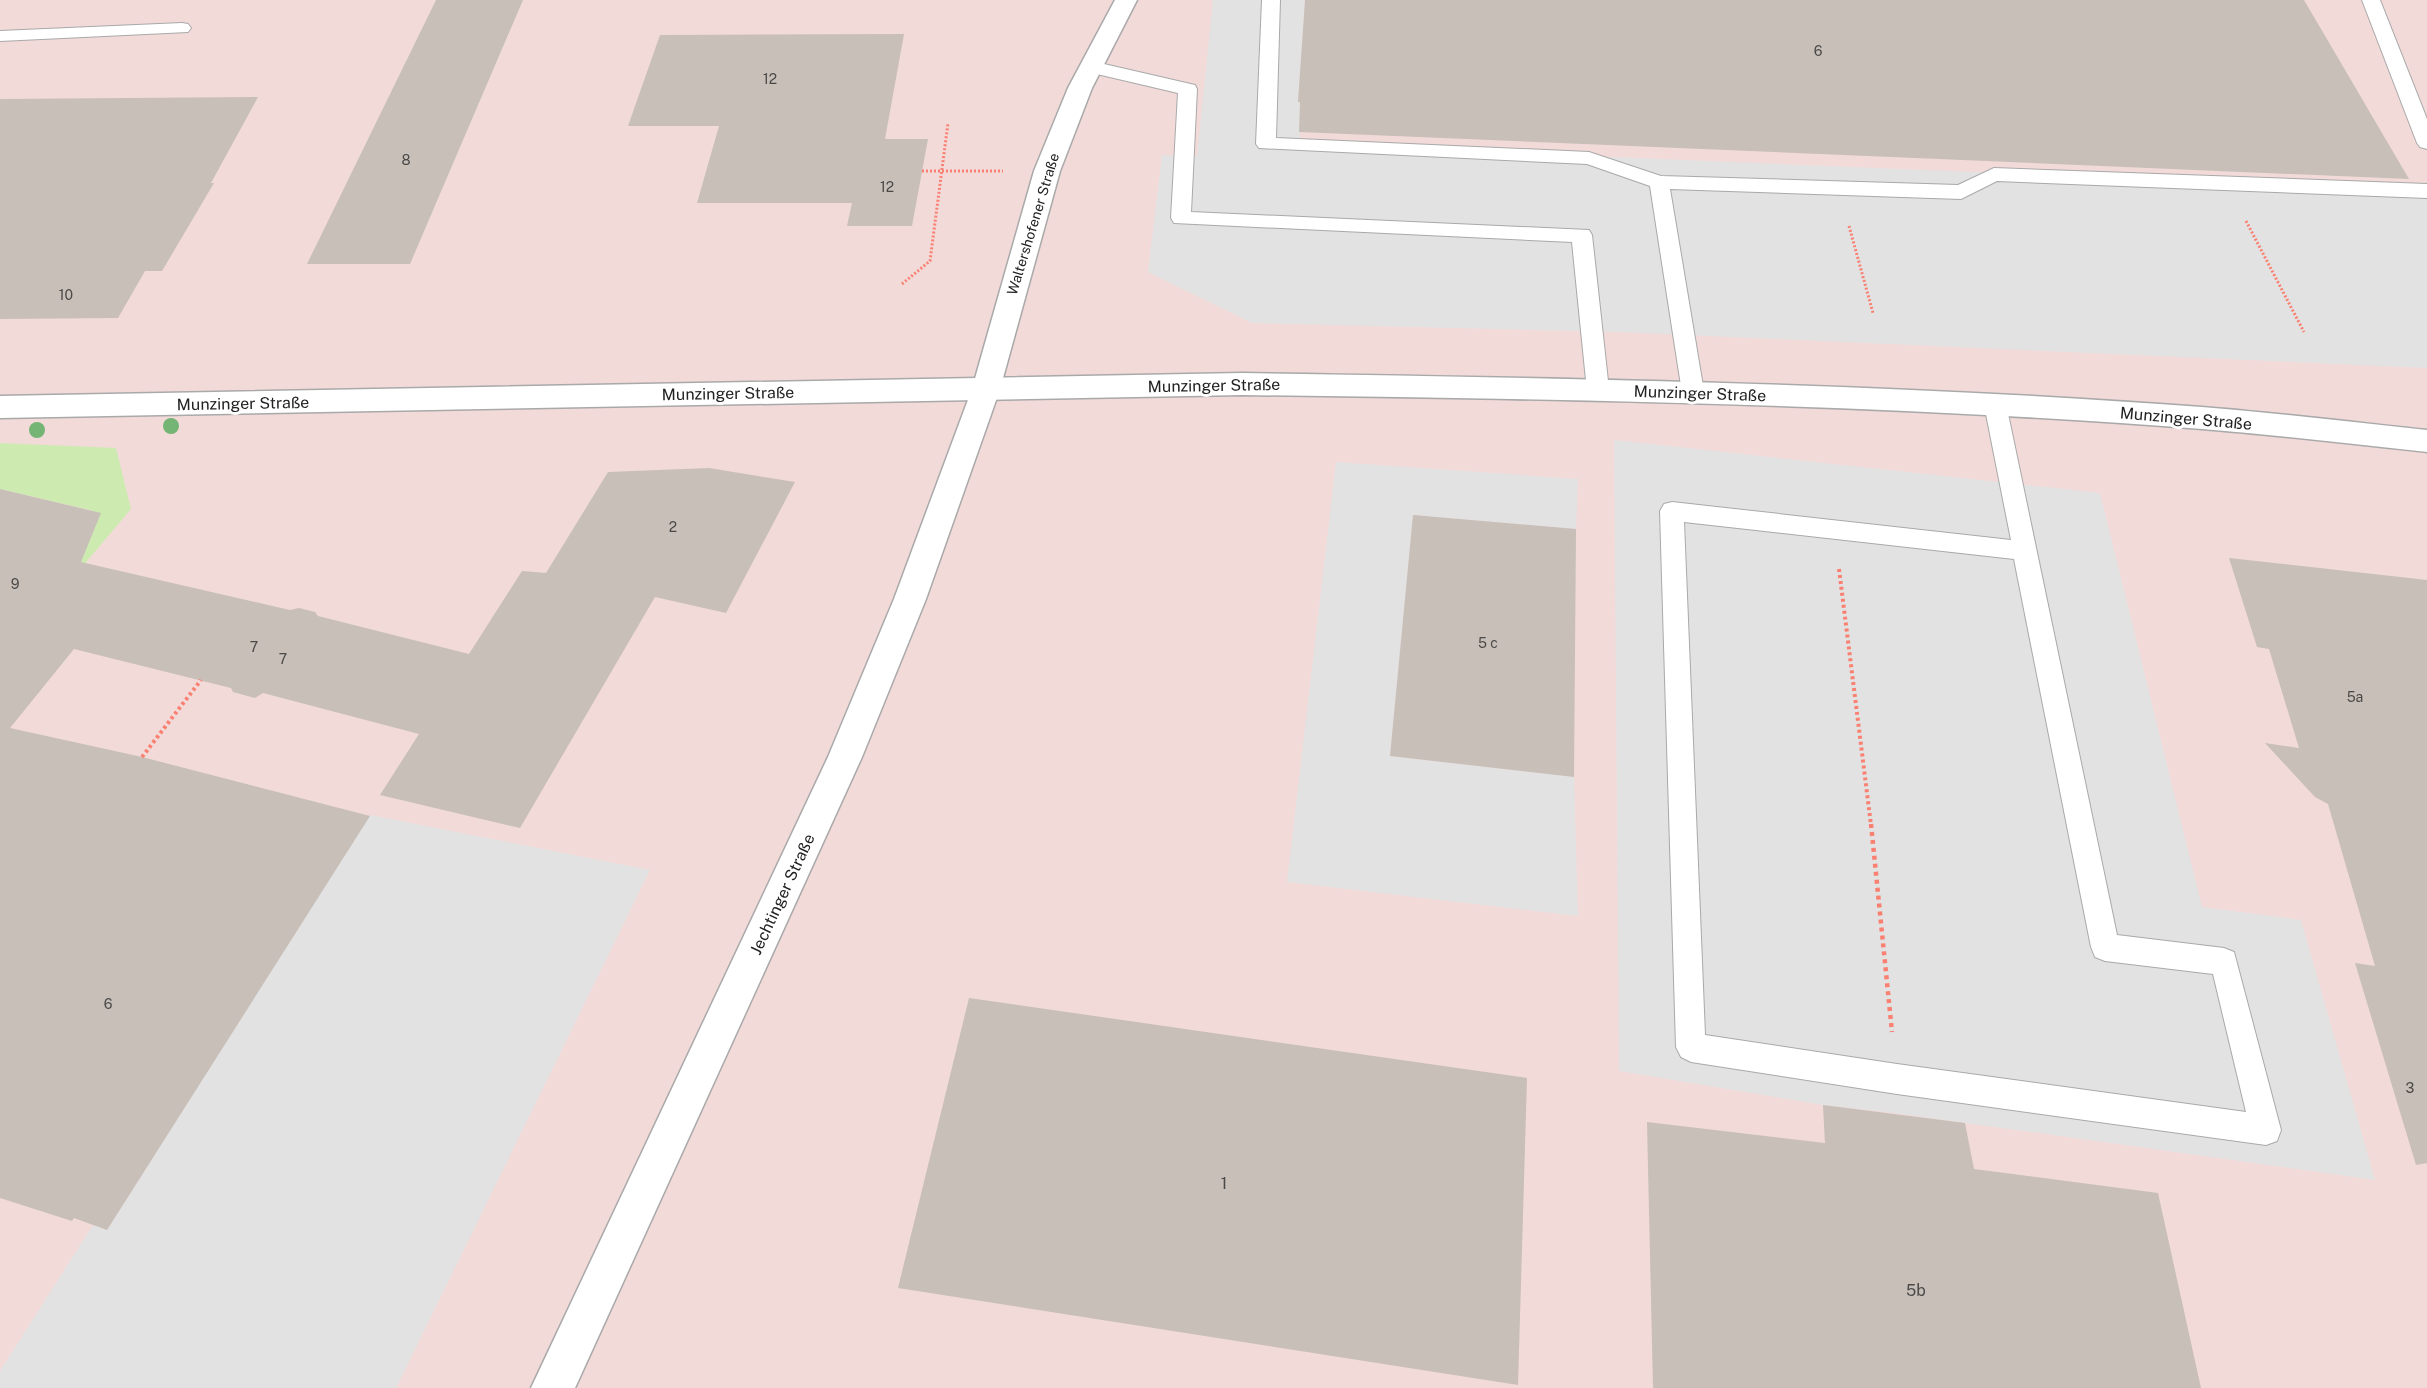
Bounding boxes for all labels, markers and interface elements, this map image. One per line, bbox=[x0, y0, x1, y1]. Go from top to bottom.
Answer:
house number: 6 bbox=[1814, 43, 1823, 59]
house number: 12 bbox=[763, 71, 777, 87]
street label: Waltershofener Straße bbox=[1004, 151, 1062, 297]
house number: 8 bbox=[401, 152, 411, 168]
house number: 12 bbox=[880, 179, 894, 195]
house number: 10 bbox=[59, 287, 73, 303]
street label: Munzinger Straße bbox=[1148, 375, 1280, 396]
street label: Munzinger Straße bbox=[1633, 382, 1767, 405]
street label: Munzinger Straße bbox=[662, 383, 794, 404]
street label: Munzinger Straße bbox=[177, 393, 309, 414]
street label: Munzinger Straße bbox=[2119, 403, 2253, 434]
house number: 2 bbox=[669, 519, 677, 535]
house number: 9 bbox=[11, 576, 20, 592]
house number: 5 c bbox=[1478, 635, 1498, 651]
house number: 7 bbox=[250, 639, 258, 655]
house number: 7 bbox=[279, 651, 287, 667]
house number: 5a bbox=[2347, 689, 2363, 705]
street label: Jechtinger Straße bbox=[746, 831, 819, 958]
house number: 6 bbox=[104, 996, 113, 1012]
house number: 3 bbox=[2406, 1080, 2415, 1096]
house number: 1 bbox=[1221, 1174, 1227, 1193]
house number: 5b bbox=[1906, 1281, 1926, 1300]

